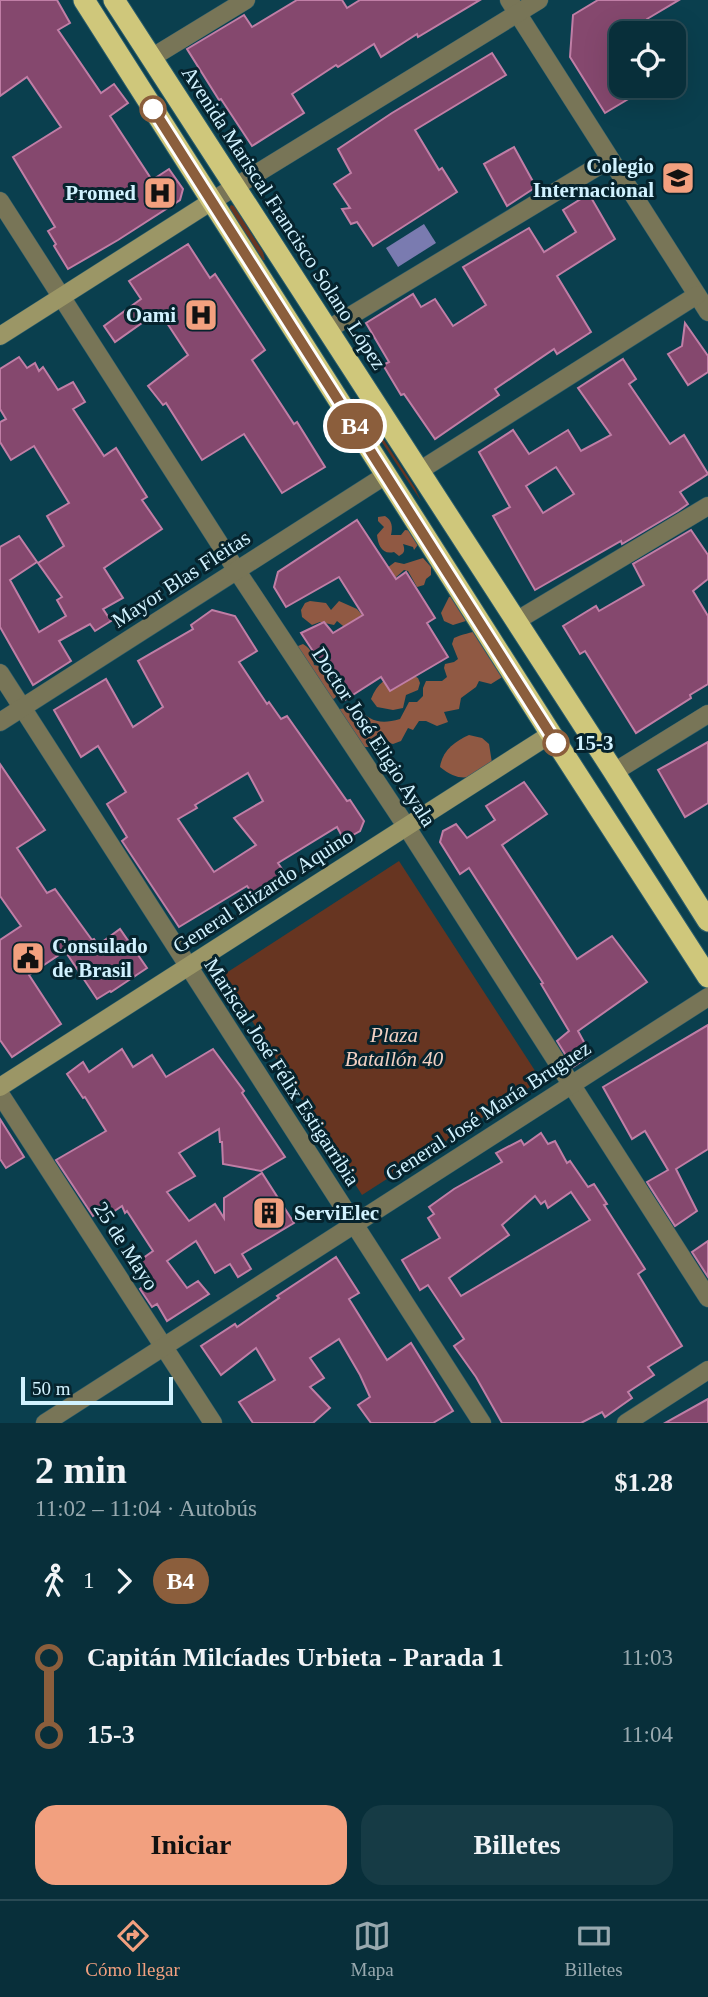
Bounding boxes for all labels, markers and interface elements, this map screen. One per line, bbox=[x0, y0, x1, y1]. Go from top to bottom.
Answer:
map controls bbox=[609, 21, 686, 98]
button: locate bbox=[609, 21, 686, 98]
street label: Avenida Mariscal Francisco Solano López bbox=[177, 62, 391, 374]
unlabelled marker bbox=[140, 96, 166, 122]
place label: Colegio Internacional bbox=[533, 154, 654, 202]
school or university icon: Colegio Internacional bbox=[659, 159, 697, 197]
hospital icon: Promed bbox=[141, 174, 179, 212]
place label: Promed bbox=[65, 181, 136, 205]
hospital icon: Oami bbox=[182, 296, 220, 334]
place label: Oami bbox=[126, 303, 176, 327]
line badge: B4 bbox=[324, 403, 386, 449]
text: B4 bbox=[341, 413, 369, 439]
street label: Mayor Blas Fleitas bbox=[107, 525, 255, 633]
street label: Doctor José Eligio Ayala bbox=[307, 643, 441, 832]
marker: 15-3 bbox=[543, 730, 569, 756]
place label: 15-3 bbox=[575, 731, 614, 755]
street label: General Elizardo Aquino bbox=[168, 824, 358, 958]
place label: Consulado de Brasil bbox=[52, 934, 148, 982]
public building icon: Consulado de Brasil bbox=[9, 939, 47, 977]
street label: Mariscal José Félix Estigarribia bbox=[199, 954, 365, 1191]
park label: Plaza Batallón 40 bbox=[345, 1023, 444, 1071]
street label: General José María Bruguez bbox=[381, 1036, 595, 1186]
building icon: ServiElec bbox=[250, 1194, 288, 1232]
street label: 25 de Mayo bbox=[89, 1197, 163, 1295]
place label: ServiElec bbox=[294, 1201, 379, 1225]
scale bar bbox=[21, 1374, 173, 1406]
text: 50 m bbox=[32, 1378, 71, 1399]
text: 2 min bbox=[35, 1449, 127, 1491]
text: $1.28 bbox=[615, 1468, 673, 1497]
text: 11:02 – 11:04 · Autobús bbox=[35, 1496, 257, 1521]
icon: walk bbox=[35, 1562, 73, 1600]
icon: forward bbox=[105, 1562, 143, 1600]
text: 1 bbox=[83, 1568, 95, 1593]
text: B4 bbox=[167, 1568, 195, 1594]
text: Capitán Milcíades Urbieta - Parada 1 bbox=[87, 1643, 504, 1672]
text: 11:03 bbox=[621, 1645, 673, 1670]
text: 15-3 bbox=[87, 1720, 135, 1749]
text: 11:04 bbox=[621, 1722, 673, 1747]
button: Iniciar bbox=[35, 1805, 347, 1885]
button: Billetes bbox=[361, 1805, 673, 1885]
tab: Cómo llegar bbox=[85, 1917, 180, 1981]
tab: Mapa bbox=[351, 1917, 394, 1981]
tab: Billetes bbox=[565, 1917, 623, 1981]

